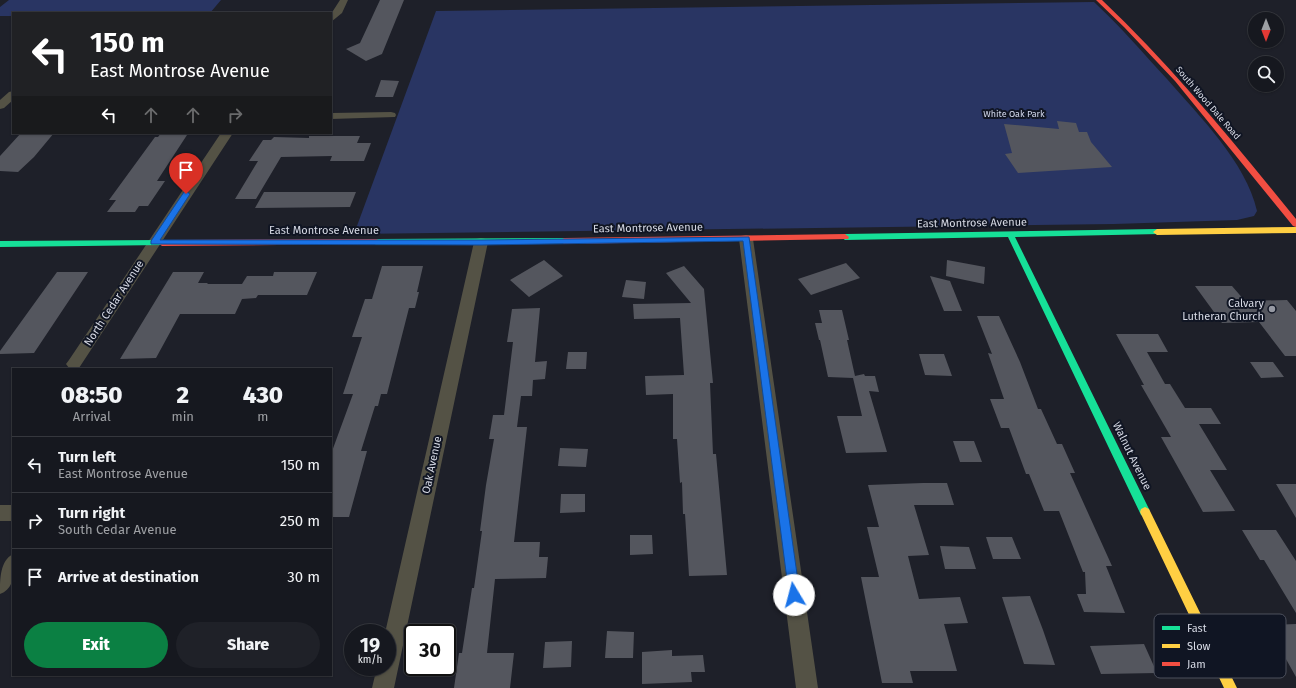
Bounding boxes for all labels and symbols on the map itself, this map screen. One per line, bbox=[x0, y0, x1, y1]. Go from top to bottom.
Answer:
north arrow bbox=[1248, 12, 1284, 48]
street label: South Wood Dale Road bbox=[1174, 65, 1242, 141]
park label: White Oak Park bbox=[983, 109, 1045, 119]
pin bbox=[169, 153, 203, 194]
street label: East Montrose Avenue bbox=[917, 216, 1027, 230]
street label: East Montrose Avenue bbox=[593, 221, 703, 235]
street label: East Montrose Avenue bbox=[269, 224, 379, 237]
street label: North Cedar Avenue bbox=[81, 258, 147, 348]
place label: Calvary Lutheran Church bbox=[1182, 297, 1265, 323]
marker: Calvary Lutheran Church bbox=[1267, 304, 1277, 314]
street label: Walnut Avenue bbox=[1110, 420, 1154, 492]
street label: Oak Avenue bbox=[420, 435, 444, 495]
position arrow bbox=[773, 574, 815, 616]
legend bbox=[1154, 614, 1286, 678]
text: Fast bbox=[1187, 622, 1207, 635]
speed limit sign: 30 bbox=[404, 624, 456, 676]
text: Slow bbox=[1187, 640, 1211, 653]
text: Jam bbox=[1187, 658, 1206, 671]

